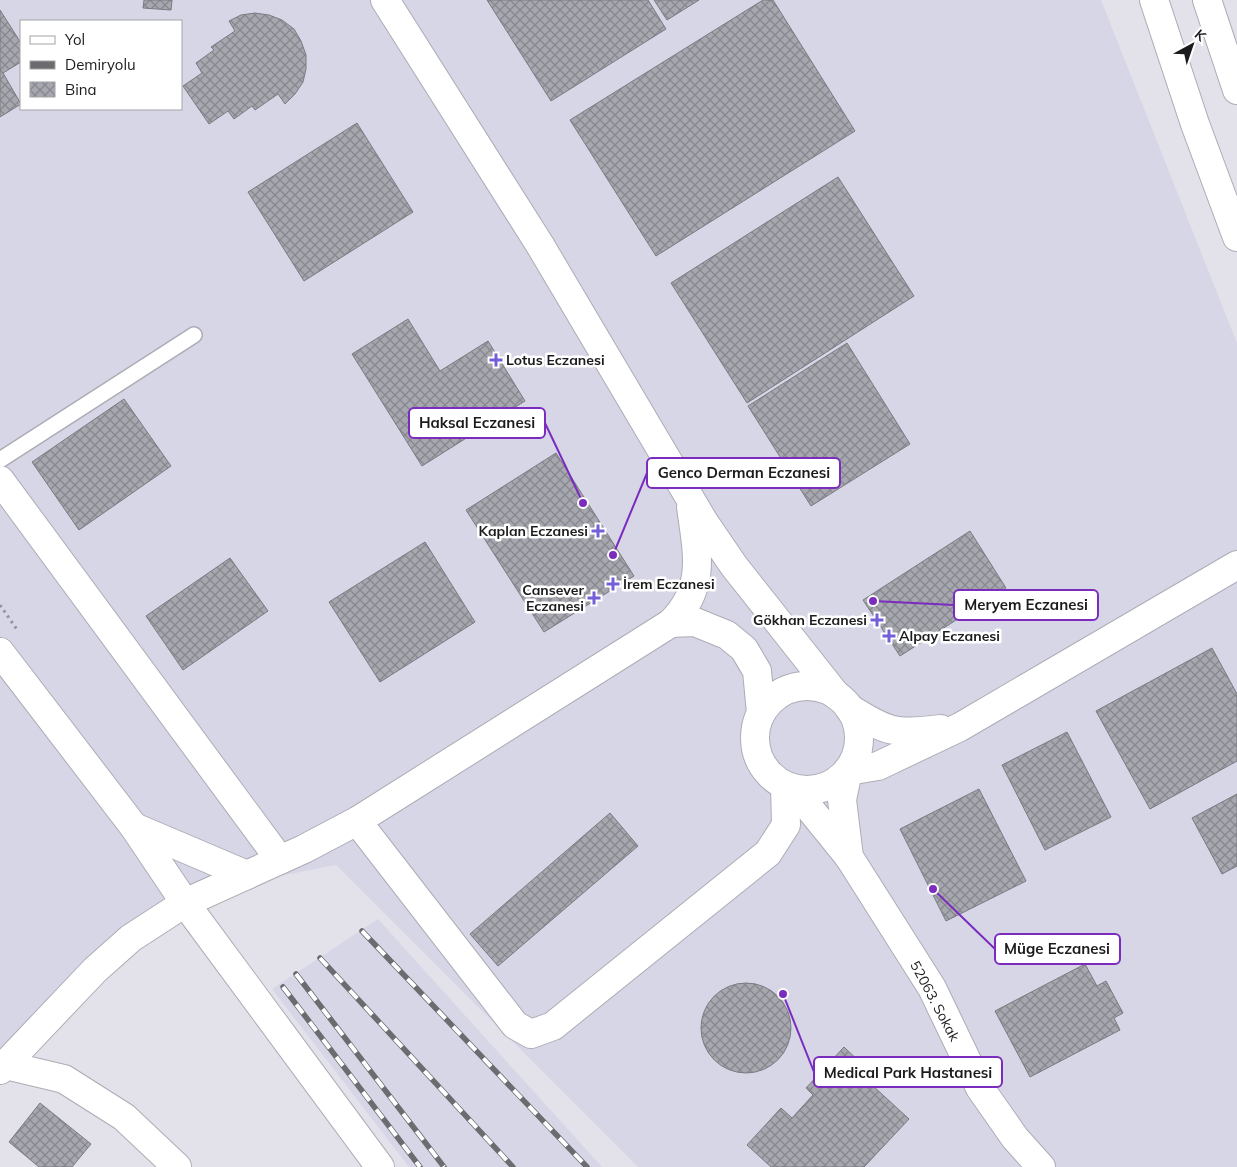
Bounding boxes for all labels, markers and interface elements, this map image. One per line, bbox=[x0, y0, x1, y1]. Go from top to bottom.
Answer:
legend bbox=[20, 20, 182, 110]
north arrow bbox=[1167, 20, 1217, 70]
text: K bbox=[1191, 25, 1210, 45]
text: Yol bbox=[64, 30, 85, 49]
text: Demiryolu bbox=[65, 55, 136, 74]
text: Bina bbox=[65, 80, 97, 99]
place label: Lotus Eczanesi bbox=[506, 351, 605, 369]
marker: Lotus Eczanesi bbox=[490, 354, 502, 366]
callout: Haksal Eczanesi bbox=[409, 408, 545, 438]
text: Haksal Eczanesi bbox=[419, 413, 535, 432]
callout: Genco Derman Eczanesi bbox=[647, 458, 840, 488]
text: Genco Derman Eczanesi bbox=[658, 463, 830, 482]
place label: Kaplan Eczanesi bbox=[479, 522, 588, 540]
marker: Kaplan Eczanesi bbox=[592, 525, 604, 537]
place label: İrem Eczanesi bbox=[623, 575, 715, 593]
marker: İrem Eczanesi bbox=[607, 578, 619, 590]
place label: Cansever Eczanesi bbox=[522, 581, 584, 615]
callout: Meryem Eczanesi bbox=[954, 590, 1098, 620]
marker: Cansever Eczanesi bbox=[588, 592, 600, 604]
text: Meryem Eczanesi bbox=[964, 595, 1088, 614]
place label: Gökhan Eczanesi bbox=[753, 611, 867, 629]
marker: Gökhan Eczanesi bbox=[871, 614, 883, 626]
place label: Alpay Eczanesi bbox=[899, 627, 1000, 645]
marker: Alpay Eczanesi bbox=[883, 630, 895, 642]
callout: Müge Eczanesi bbox=[995, 934, 1120, 964]
text: Müge Eczanesi bbox=[1004, 939, 1110, 958]
street label: 52063. Sokak bbox=[906, 958, 964, 1045]
callout: Medical Park Hastanesi bbox=[814, 1057, 1002, 1087]
text: Medical Park Hastanesi bbox=[824, 1063, 992, 1082]

